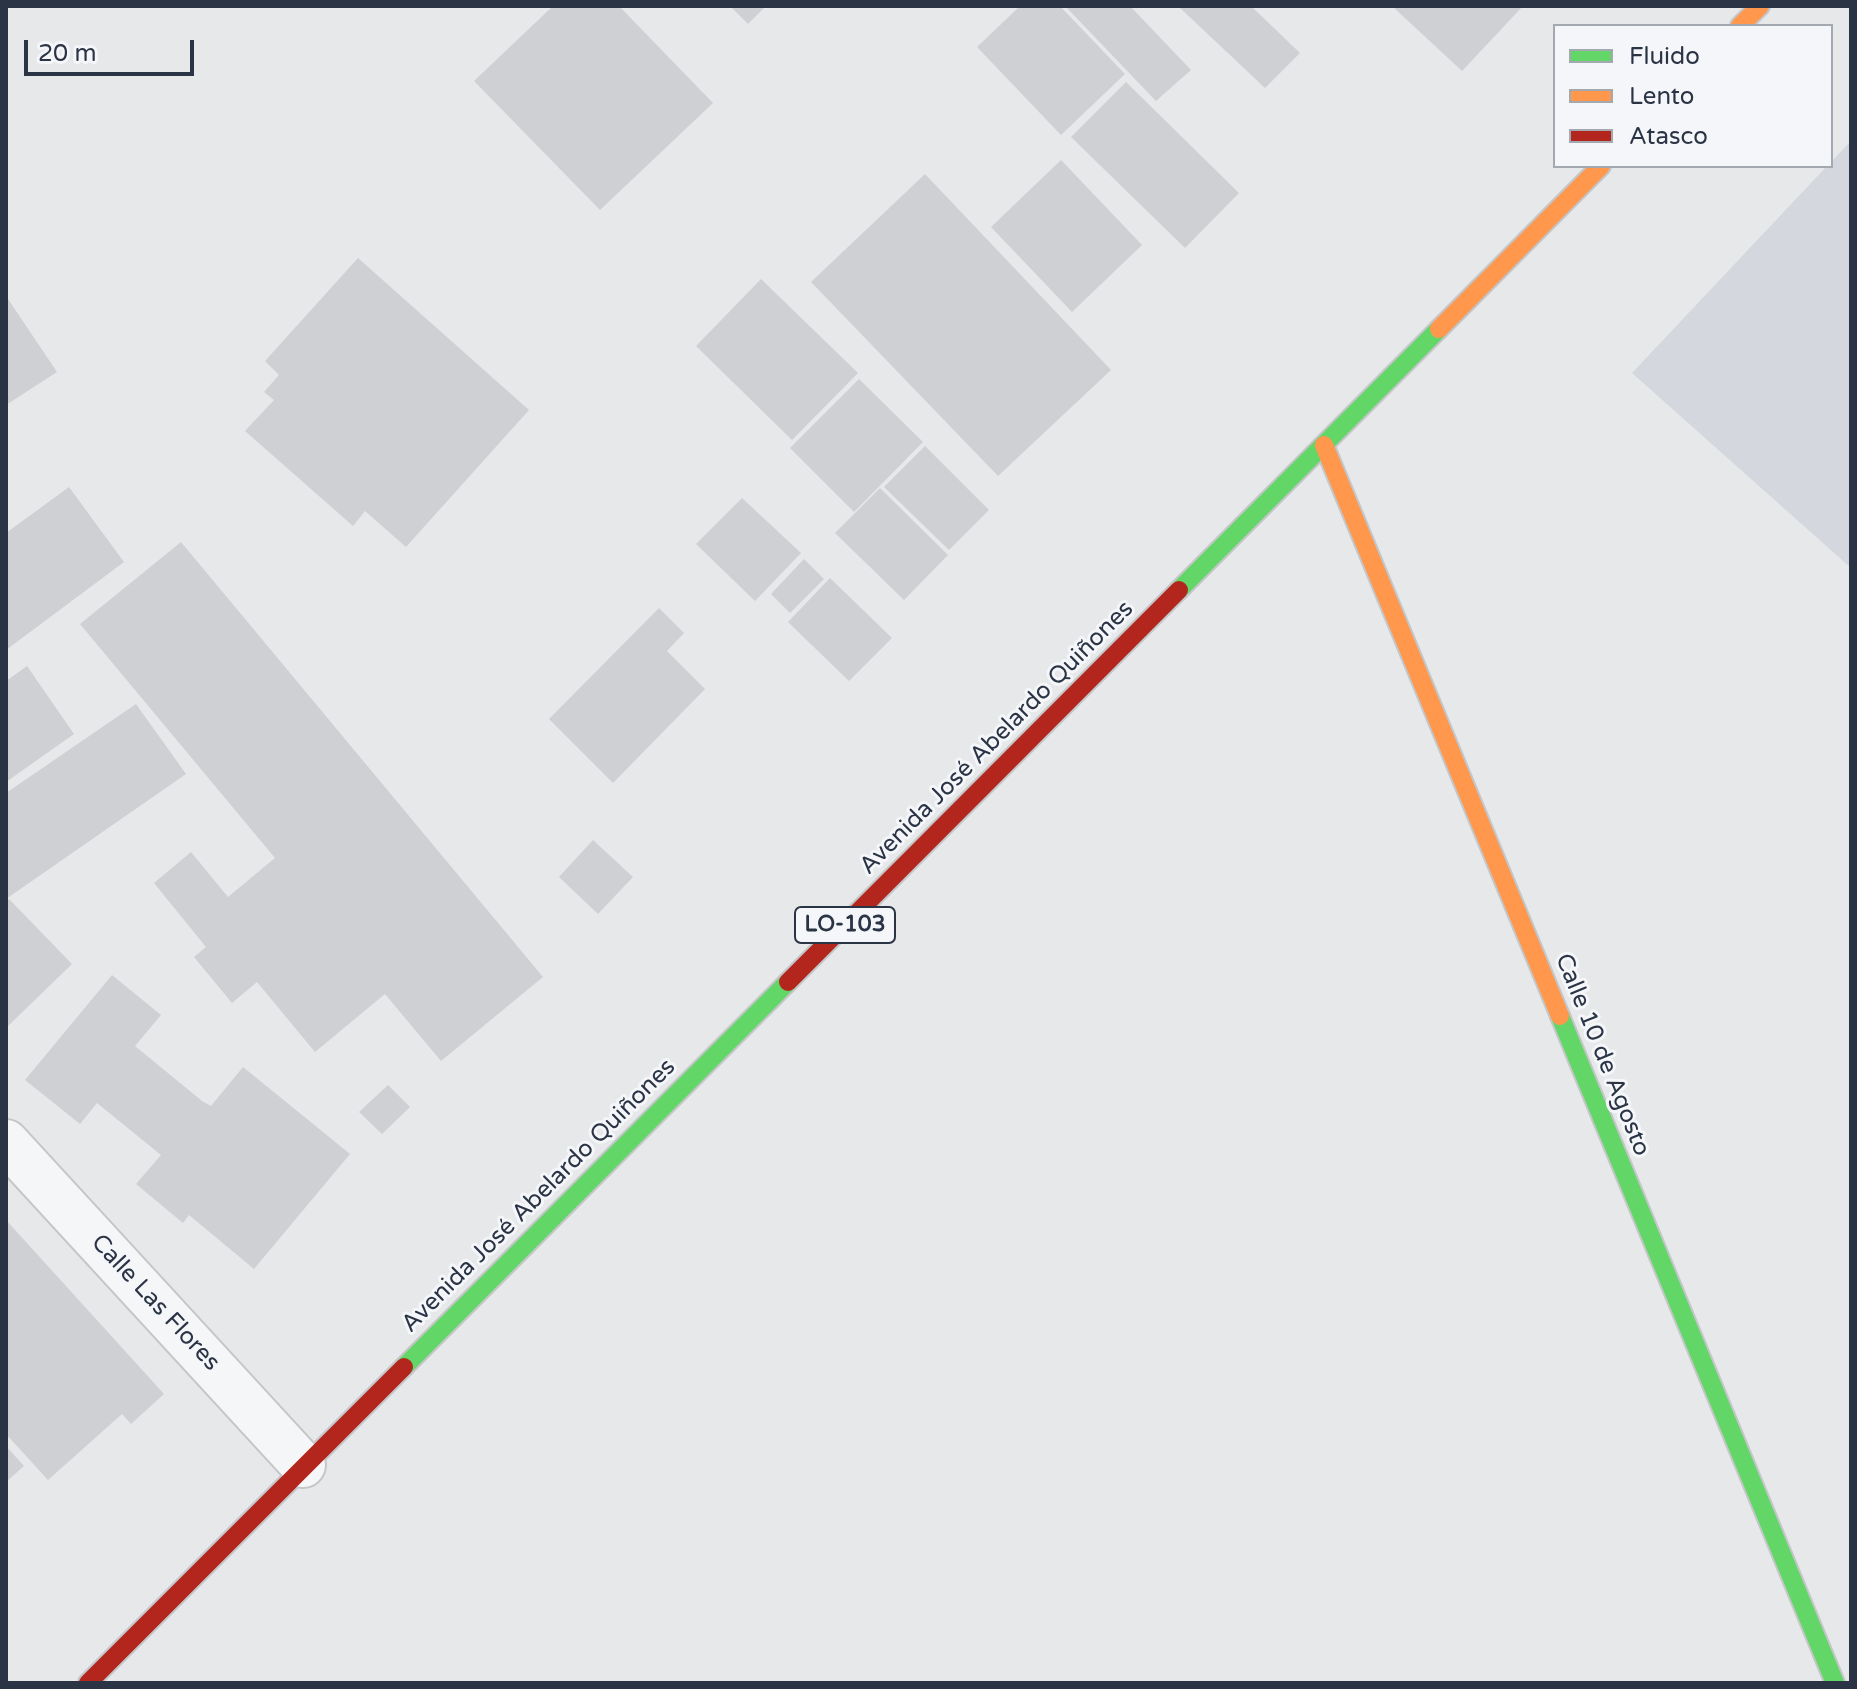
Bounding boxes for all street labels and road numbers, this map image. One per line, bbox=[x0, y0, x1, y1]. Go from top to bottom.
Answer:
street label: Avenida José Abelardo Quiñones bbox=[854, 595, 1140, 881]
road number: LO-103 bbox=[795, 907, 895, 943]
street label: Calle 10 de Agosto bbox=[1548, 950, 1656, 1160]
street label: Avenida José Abelardo Quiñones bbox=[396, 1053, 682, 1339]
street label: Calle Las Flores bbox=[84, 1229, 226, 1377]

